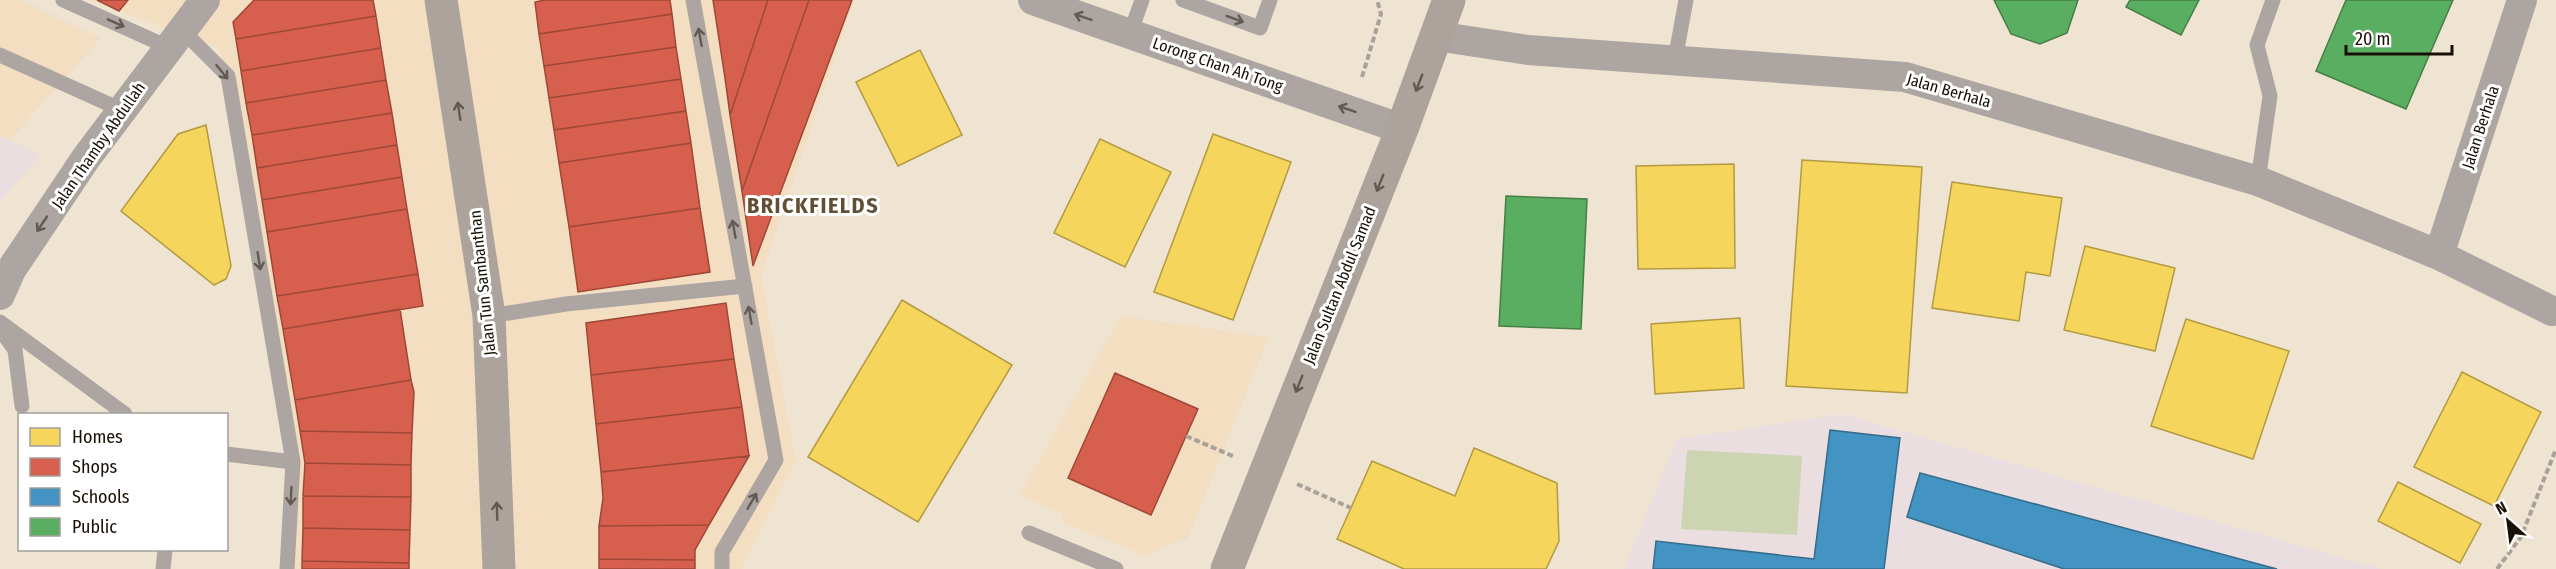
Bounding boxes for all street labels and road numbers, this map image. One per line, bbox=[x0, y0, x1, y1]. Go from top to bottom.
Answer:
street label: Lorong Chan Ah Tong bbox=[1150, 33, 1286, 96]
street label: Jalan Berhala bbox=[1905, 69, 1993, 112]
street label: Jalan Thamby Abdullah bbox=[48, 78, 149, 212]
street label: Jalan Berhala bbox=[2458, 83, 2503, 171]
street label: Jalan Sultan Abdul Samad bbox=[1299, 204, 1380, 367]
street label: Jalan Tun Sambanthan bbox=[465, 209, 500, 357]

